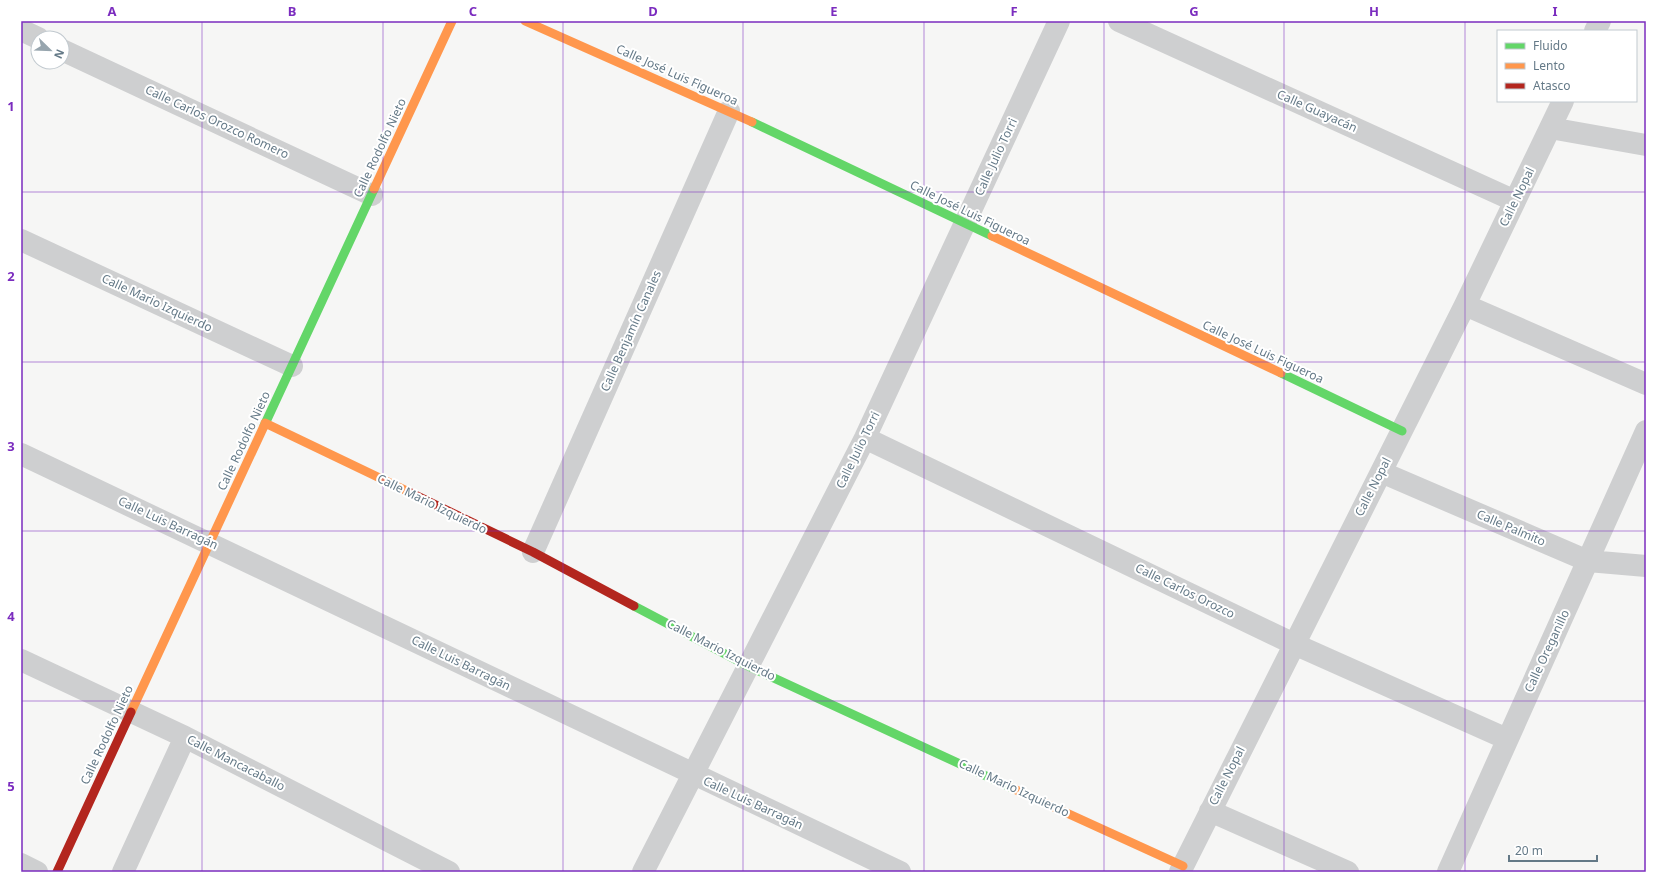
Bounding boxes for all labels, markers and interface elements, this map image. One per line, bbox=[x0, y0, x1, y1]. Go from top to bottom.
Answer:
text: A bbox=[108, 2, 117, 20]
text: B bbox=[288, 2, 296, 20]
text: C bbox=[469, 2, 477, 20]
text: D bbox=[648, 2, 658, 20]
text: E bbox=[830, 2, 838, 20]
text: F bbox=[1010, 2, 1018, 20]
text: G bbox=[1189, 2, 1199, 20]
text: H bbox=[1369, 2, 1379, 20]
text: I bbox=[1552, 2, 1558, 20]
north arrow bbox=[30, 30, 70, 70]
legend bbox=[1497, 30, 1637, 102]
text: Fluido bbox=[1533, 37, 1567, 54]
street label: Calle José Luis Figueroa bbox=[614, 40, 741, 109]
text: N bbox=[51, 47, 68, 61]
text: Lento bbox=[1533, 57, 1565, 74]
text: Atasco bbox=[1533, 77, 1571, 94]
street label: Calle Carlos Orozco Romero bbox=[143, 81, 292, 162]
street label: Calle Guayacán bbox=[1274, 85, 1360, 136]
street label: Calle Rodolfo Nieto bbox=[349, 95, 410, 200]
text: 1 bbox=[7, 97, 15, 115]
street label: Calle Julio Torri bbox=[970, 115, 1021, 198]
street label: Calle Nopal bbox=[1495, 164, 1538, 229]
street label: Calle José Luis Figueroa bbox=[907, 176, 1033, 249]
text: 2 bbox=[7, 267, 15, 285]
street label: Calle Benjamín Canales bbox=[596, 267, 665, 394]
street label: Calle Mario Izquierdo bbox=[99, 269, 215, 336]
street label: Calle José Luis Figueroa bbox=[1200, 316, 1327, 387]
street label: Calle Rodolfo Nieto bbox=[213, 388, 274, 493]
street label: Calle Julio Torri bbox=[832, 408, 884, 491]
text: 3 bbox=[7, 437, 15, 455]
street label: Calle Nopal bbox=[1350, 454, 1395, 519]
street label: Calle Mario Izquierdo bbox=[374, 470, 490, 538]
street label: Calle Luis Barragán bbox=[115, 492, 221, 553]
street label: Calle Palmito bbox=[1474, 505, 1548, 550]
street label: Calle Carlos Orozco bbox=[1133, 559, 1238, 622]
text: 4 bbox=[7, 607, 15, 625]
street label: Calle Oreganillo bbox=[1520, 607, 1573, 695]
street label: Calle Mario Izquierdo bbox=[664, 615, 779, 684]
street label: Calle Luis Barragán bbox=[409, 631, 514, 694]
street label: Calle Rodolfo Nieto bbox=[76, 682, 137, 787]
street label: Calle Mancacaballo bbox=[184, 730, 288, 795]
street label: Calle Nopal bbox=[1204, 743, 1249, 808]
street label: Calle Mario Izquierdo bbox=[956, 754, 1072, 821]
street label: Calle Luis Barragán bbox=[700, 772, 806, 833]
text: 5 bbox=[7, 777, 15, 795]
scale bar bbox=[1509, 837, 1597, 863]
text: 20 m bbox=[1515, 842, 1543, 859]

